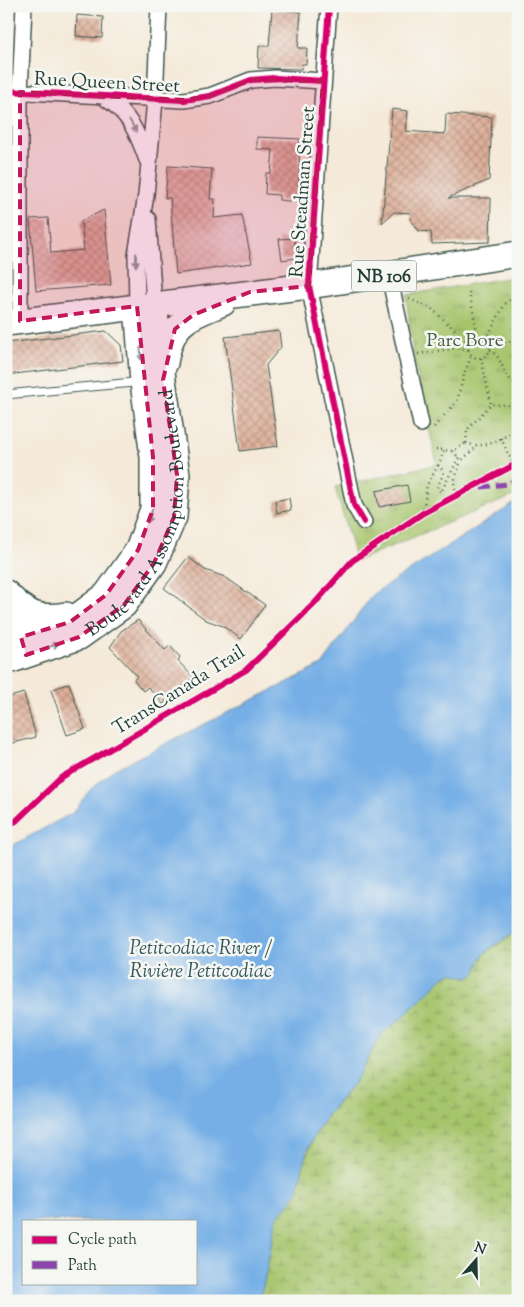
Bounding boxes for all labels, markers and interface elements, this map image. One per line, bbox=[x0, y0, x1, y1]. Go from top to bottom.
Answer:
street label: Rue Queen Street bbox=[33, 66, 181, 101]
street label: Rue Steadman Street bbox=[284, 105, 323, 279]
one-way arrow bbox=[128, 119, 137, 133]
one-way arrow bbox=[132, 252, 140, 268]
road number: NB 106 bbox=[352, 260, 416, 292]
park label: Parc Bore bbox=[426, 328, 504, 355]
one-way arrow bbox=[137, 347, 145, 363]
street label: Boulevard Assomption Boulevard bbox=[81, 387, 193, 644]
one-way arrow bbox=[146, 508, 153, 523]
street label: TransCanada Trail bbox=[108, 640, 251, 743]
one-way arrow bbox=[45, 642, 60, 649]
water label: Petitcodiac River / Rivière Petitcodiac bbox=[129, 935, 273, 987]
legend bbox=[22, 1220, 198, 1284]
text: Cycle path bbox=[68, 1230, 137, 1251]
north arrow bbox=[452, 1234, 502, 1284]
text: N bbox=[471, 1238, 488, 1261]
text: Path bbox=[68, 1256, 97, 1277]

